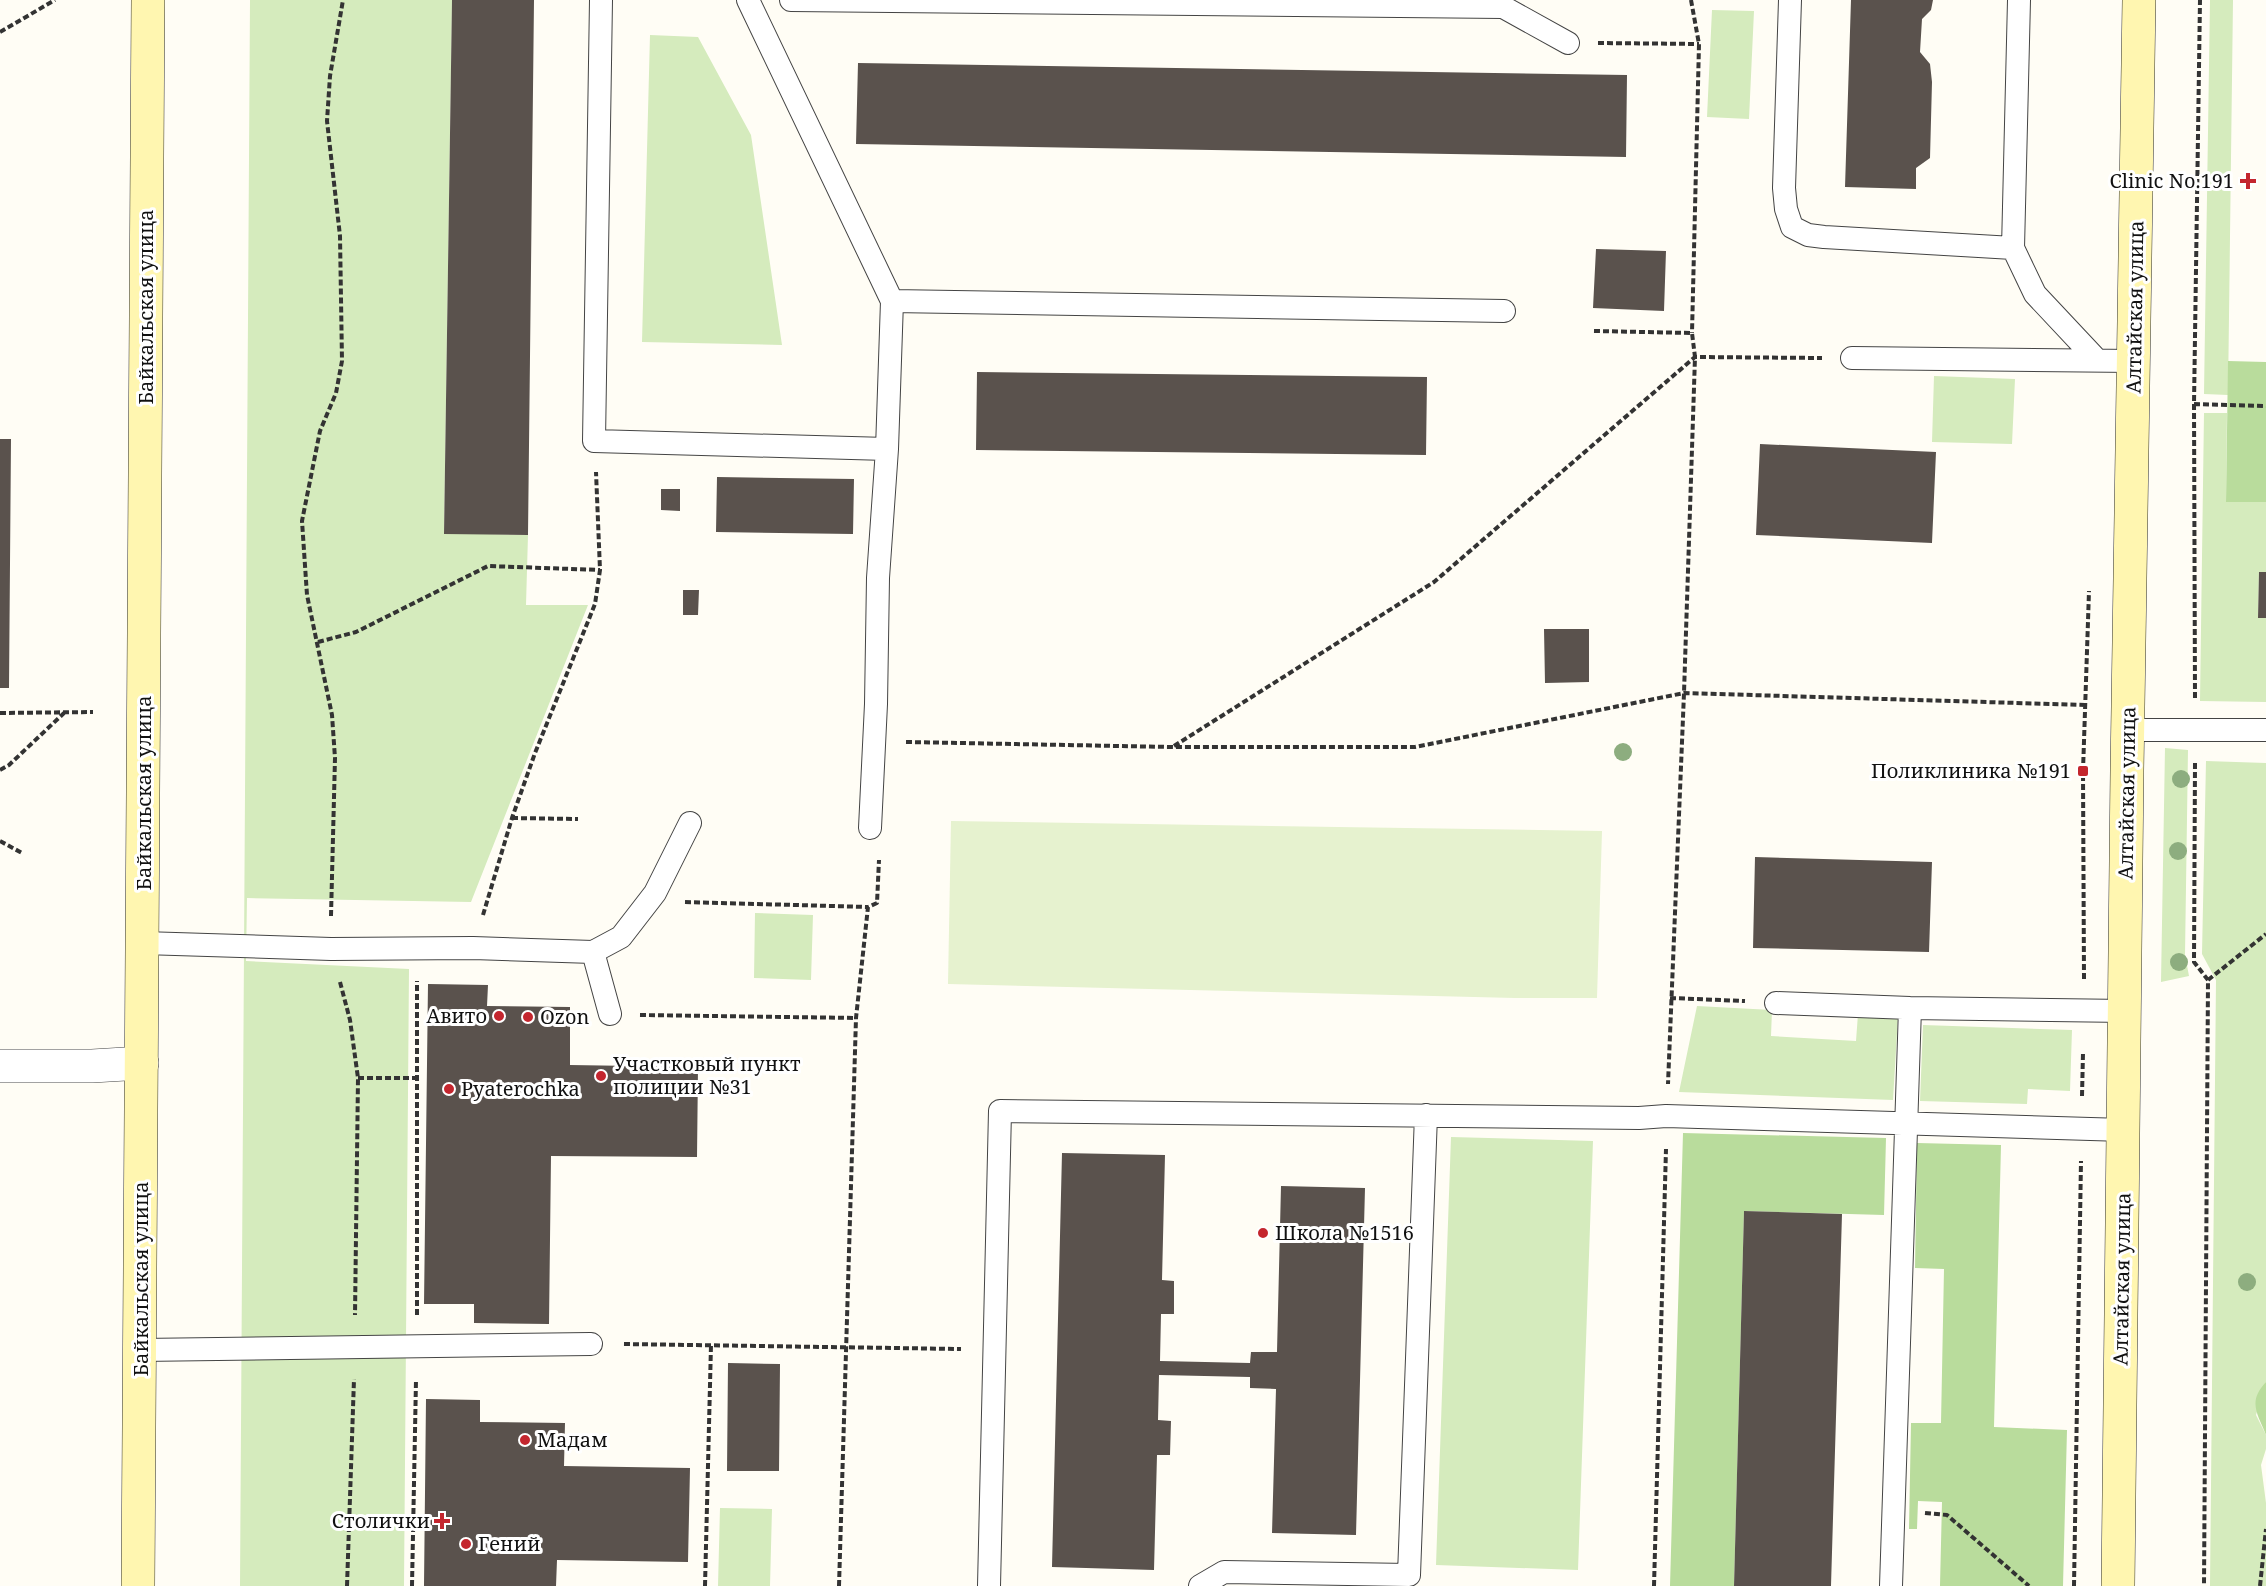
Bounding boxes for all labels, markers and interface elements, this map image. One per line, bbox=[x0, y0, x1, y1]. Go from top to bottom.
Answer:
place label: Clinic No.191 bbox=[2109, 167, 2234, 194]
marker: Clinic No.191 bbox=[2239, 172, 2257, 190]
street label: Байкальская улица bbox=[132, 209, 159, 405]
street label: Алтайская улица bbox=[2119, 220, 2150, 394]
street label: Байкальская улица bbox=[130, 695, 157, 891]
street label: Алтайская улица bbox=[2111, 706, 2142, 880]
place label: Поликлиника №191 bbox=[1871, 757, 2071, 784]
marker: Поликлиника №191 bbox=[2076, 764, 2090, 778]
place label: Авито bbox=[426, 1002, 487, 1029]
place label: Ozon bbox=[540, 1003, 590, 1030]
marker: Авито bbox=[492, 1009, 506, 1023]
marker: Ozon bbox=[521, 1010, 535, 1024]
place label: Участковый пункт полиции №31 bbox=[613, 1050, 801, 1100]
marker: Участковый пункт полиции №31 bbox=[594, 1069, 608, 1083]
place label: Pyaterochka bbox=[461, 1075, 580, 1102]
marker: Pyaterochka bbox=[442, 1082, 456, 1096]
street label: Байкальская улица bbox=[127, 1181, 154, 1377]
street label: Алтайская улица bbox=[2106, 1192, 2137, 1366]
place label: Школа №1516 bbox=[1275, 1219, 1414, 1246]
marker: Школа №1516 bbox=[1256, 1226, 1270, 1240]
place label: Мадам bbox=[537, 1426, 608, 1453]
marker: Мадам bbox=[518, 1433, 532, 1447]
place label: Столички bbox=[332, 1507, 430, 1534]
marker: Столички bbox=[435, 1514, 449, 1528]
place label: Гений bbox=[478, 1530, 540, 1557]
marker: Гений bbox=[459, 1537, 473, 1551]

